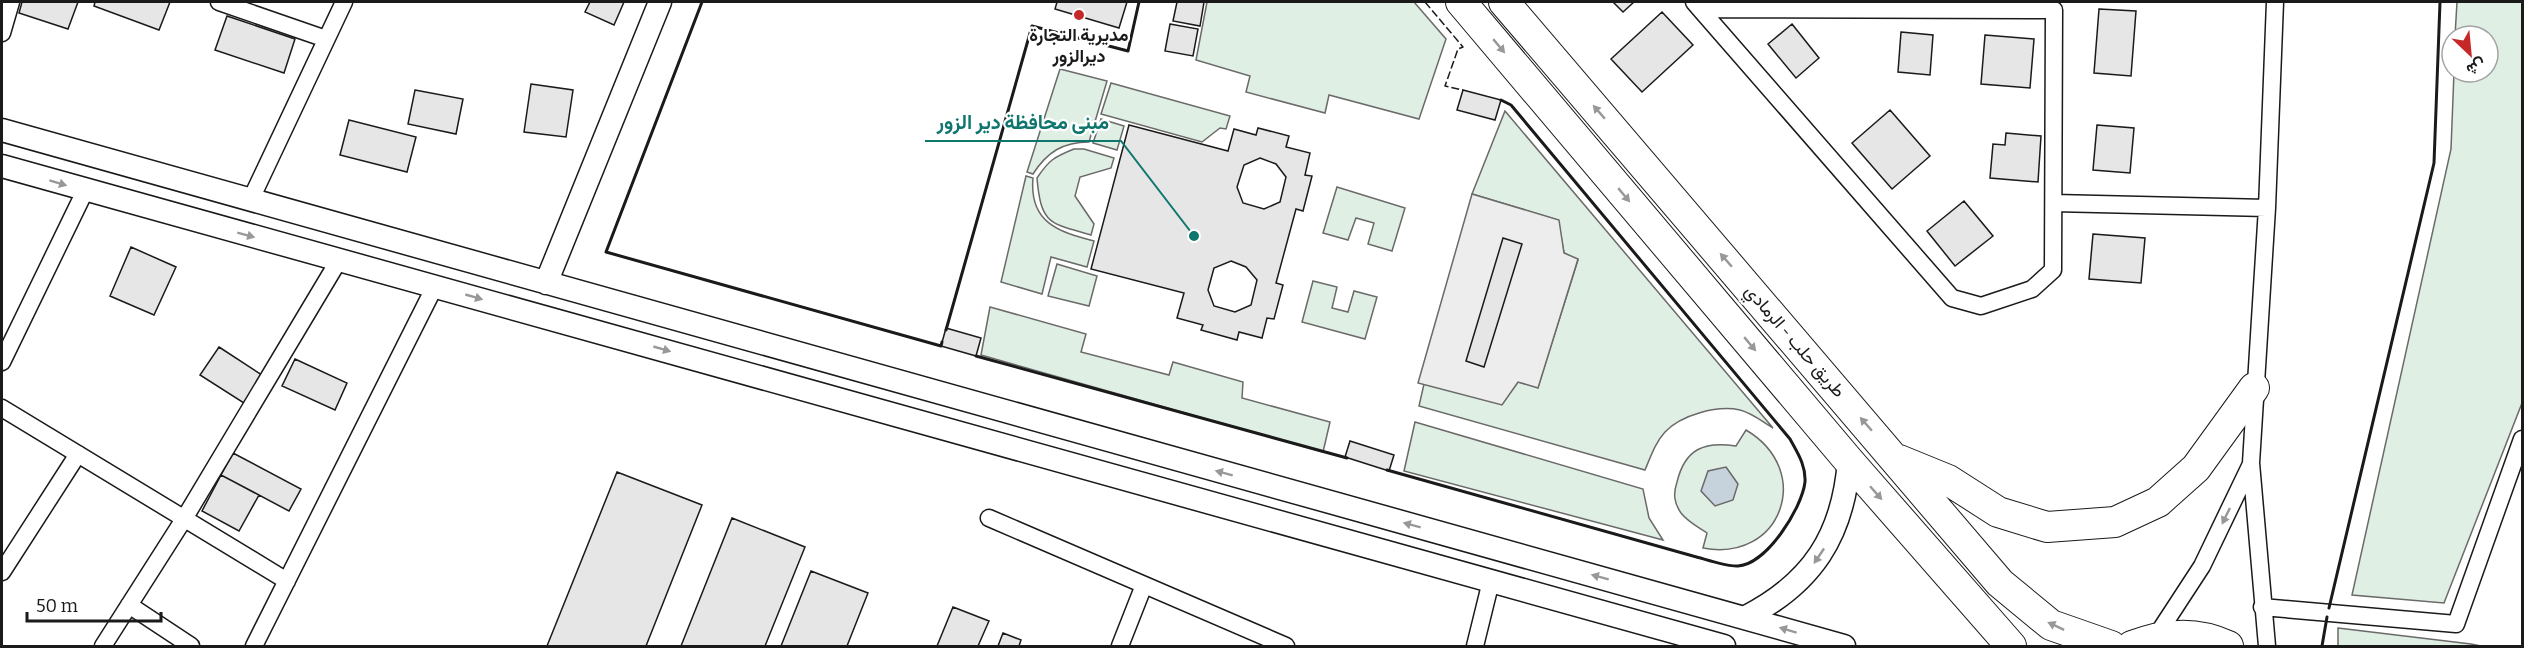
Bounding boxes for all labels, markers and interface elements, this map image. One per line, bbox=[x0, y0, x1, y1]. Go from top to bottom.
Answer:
marker: مديرية التجارة ديرالزور bbox=[1072, 8, 1086, 22]
place label: مديرية التجارة ديرالزور bbox=[1029, 24, 1129, 67]
north arrow bbox=[2440, 24, 2500, 84]
one-way arrow bbox=[1492, 38, 1505, 54]
text: ش bbox=[2464, 54, 2489, 80]
callout: مبنى محافظة دير الزور bbox=[925, 103, 1121, 141]
one-way arrow bbox=[1593, 105, 1606, 120]
text: مبنى محافظة دير الزور bbox=[936, 110, 1109, 135]
one-way arrow bbox=[49, 179, 67, 188]
one-way arrow bbox=[1618, 187, 1631, 203]
one-way arrow bbox=[236, 230, 255, 240]
one-way arrow bbox=[1719, 252, 1732, 268]
street label: طريق حلب - الرمادي bbox=[1737, 280, 1850, 405]
one-way arrow bbox=[465, 293, 483, 302]
one-way arrow bbox=[1743, 336, 1756, 351]
one-way arrow bbox=[653, 345, 671, 354]
one-way arrow bbox=[1860, 417, 1873, 432]
one-way arrow bbox=[1215, 468, 1233, 478]
one-way arrow bbox=[1869, 485, 1882, 500]
one-way arrow bbox=[2221, 508, 2231, 525]
one-way arrow bbox=[1403, 520, 1421, 530]
one-way arrow bbox=[1814, 548, 1825, 564]
one-way arrow bbox=[1591, 572, 1609, 581]
scale bar bbox=[27, 585, 160, 623]
text: 50 m bbox=[36, 595, 78, 617]
one-way arrow bbox=[2047, 621, 2065, 631]
one-way arrow bbox=[1779, 625, 1797, 634]

